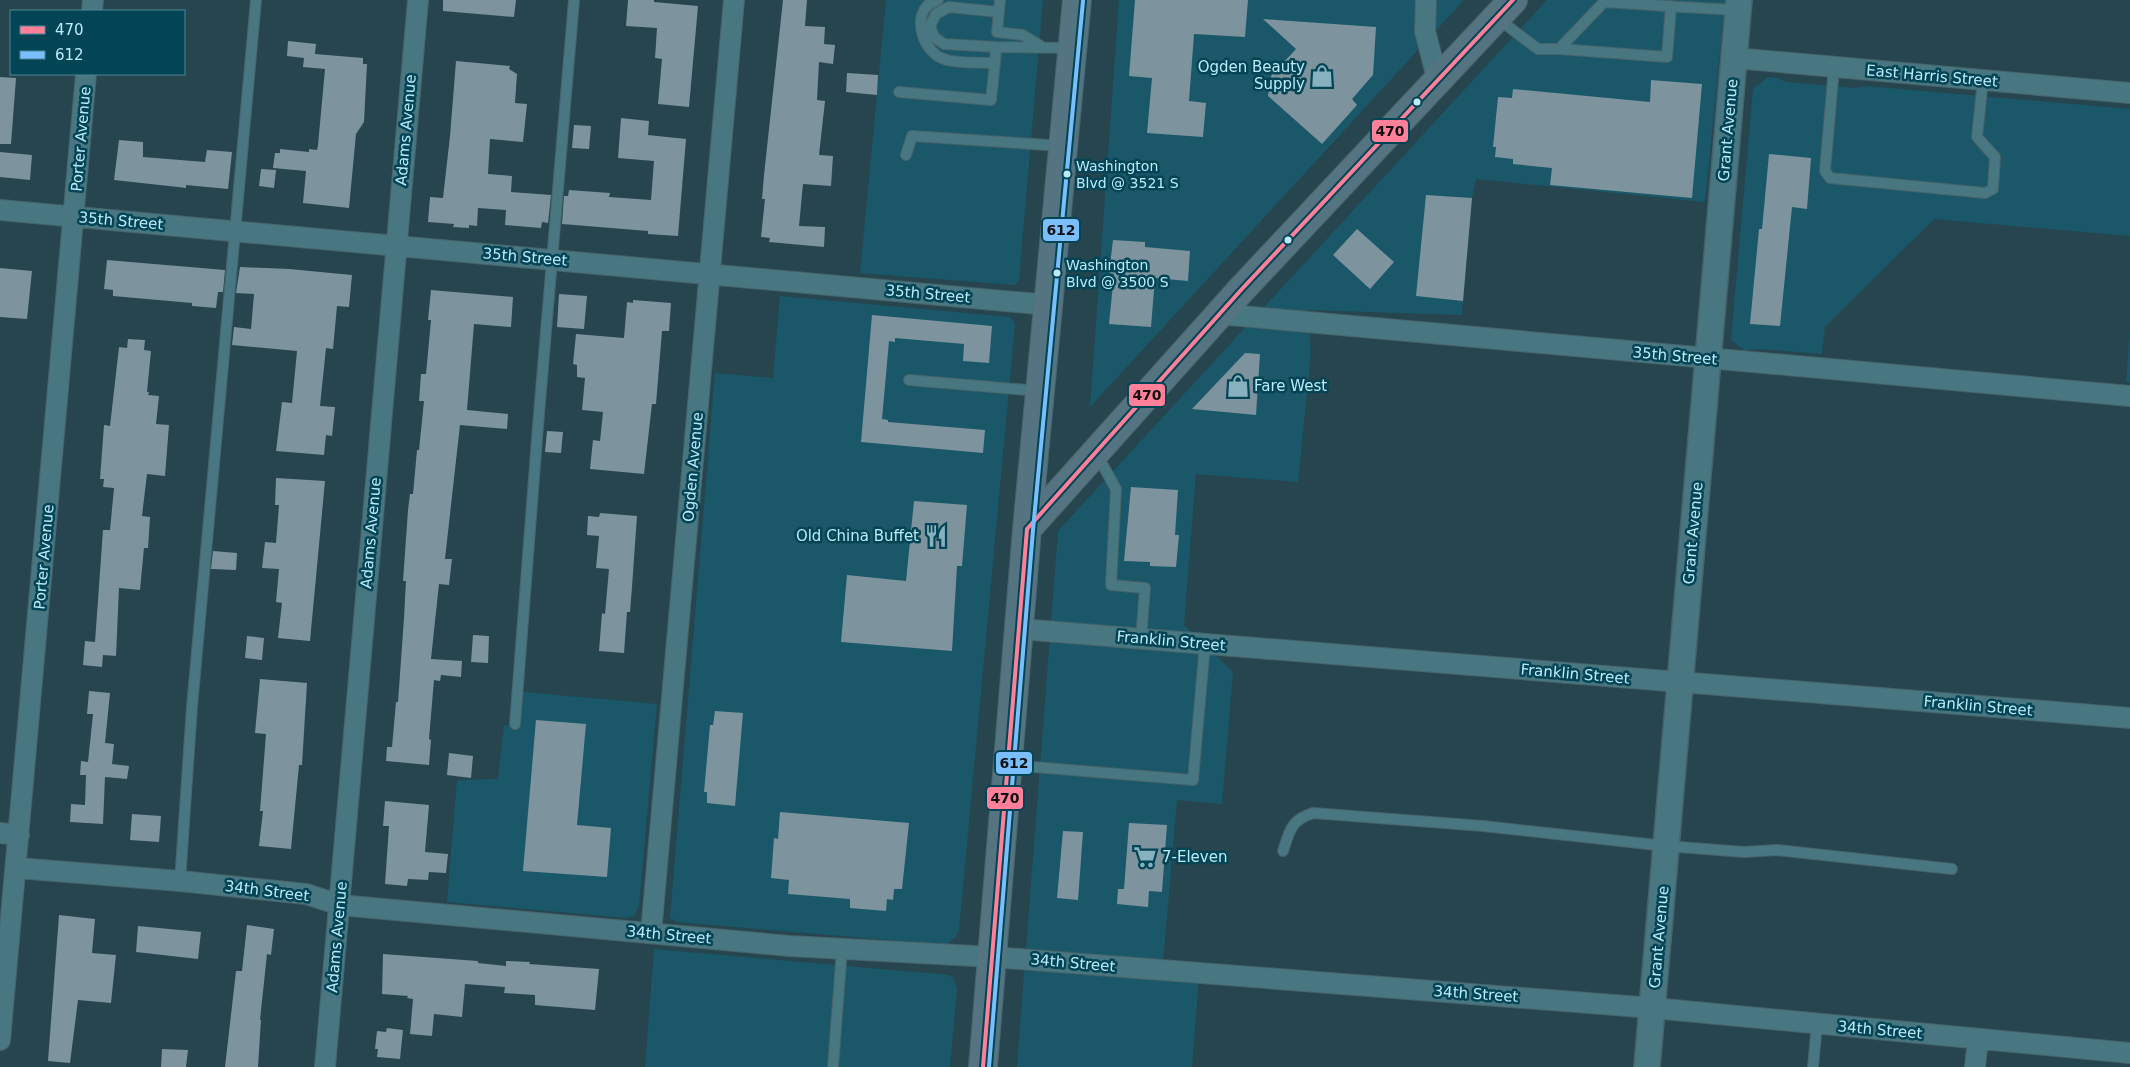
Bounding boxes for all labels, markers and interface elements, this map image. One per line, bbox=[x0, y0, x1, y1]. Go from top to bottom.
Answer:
legend bbox=[10, 10, 185, 75]
text: 470 bbox=[55, 21, 84, 39]
text: 612 bbox=[55, 46, 84, 64]
place label: Ogden Beauty Supply bbox=[1198, 58, 1305, 93]
street label: East Harris Street bbox=[1865, 61, 1999, 91]
shop icon: Ogden Beauty Supply bbox=[1309, 63, 1335, 89]
street label: Adams Avenue bbox=[392, 74, 420, 186]
street label: Grant Avenue bbox=[1715, 78, 1741, 182]
street label: Porter Avenue bbox=[67, 86, 95, 192]
unlabelled marker bbox=[1412, 97, 1422, 107]
line badge: 470 bbox=[1371, 119, 1409, 143]
text: 470 bbox=[1375, 123, 1405, 139]
place label: Washington Blvd @ 3521 S bbox=[1076, 158, 1179, 191]
marker: Washington Blvd @ 3521 S bbox=[1062, 169, 1072, 179]
street label: 35th Street bbox=[78, 208, 164, 234]
line badge: 612 bbox=[1042, 218, 1080, 242]
text: 612 bbox=[1046, 222, 1076, 238]
unlabelled marker bbox=[1283, 235, 1293, 245]
street label: 35th Street bbox=[482, 244, 568, 270]
place label: Washington Blvd @ 3500 S bbox=[1066, 257, 1169, 290]
marker: Washington Blvd @ 3500 S bbox=[1052, 268, 1062, 278]
street label: 35th Street bbox=[885, 281, 971, 307]
street label: 35th Street bbox=[1632, 343, 1718, 369]
shop icon: Fare West bbox=[1225, 373, 1251, 399]
place label: Fare West bbox=[1254, 377, 1327, 395]
line badge: 470 bbox=[1128, 383, 1166, 407]
text: 470 bbox=[1132, 387, 1162, 403]
street label: Ogden Avenue bbox=[679, 411, 707, 523]
street label: Adams Avenue bbox=[357, 477, 385, 589]
street label: Grant Avenue bbox=[1680, 481, 1706, 585]
street label: Porter Avenue bbox=[30, 504, 58, 610]
restaurant icon: Old China Buffet bbox=[923, 523, 949, 549]
place label: Old China Buffet bbox=[796, 527, 919, 545]
street label: Franklin Street bbox=[1116, 627, 1226, 655]
street label: Franklin Street bbox=[1520, 660, 1630, 688]
street label: Franklin Street bbox=[1923, 692, 2033, 720]
line badge: 612 bbox=[995, 751, 1033, 775]
text: 612 bbox=[999, 755, 1029, 771]
line badge: 470 bbox=[986, 786, 1024, 810]
text: 470 bbox=[990, 790, 1020, 806]
supermarket icon: 7-Eleven bbox=[1132, 844, 1158, 870]
place label: 7-Eleven bbox=[1162, 848, 1227, 866]
street label: 34th Street bbox=[224, 877, 310, 905]
street label: Adams Avenue bbox=[323, 881, 351, 993]
street label: Grant Avenue bbox=[1646, 885, 1672, 989]
street label: 34th Street bbox=[626, 922, 712, 948]
street label: 34th Street bbox=[1030, 950, 1116, 976]
street label: 34th Street bbox=[1433, 982, 1519, 1006]
street label: 34th Street bbox=[1837, 1017, 1923, 1043]

